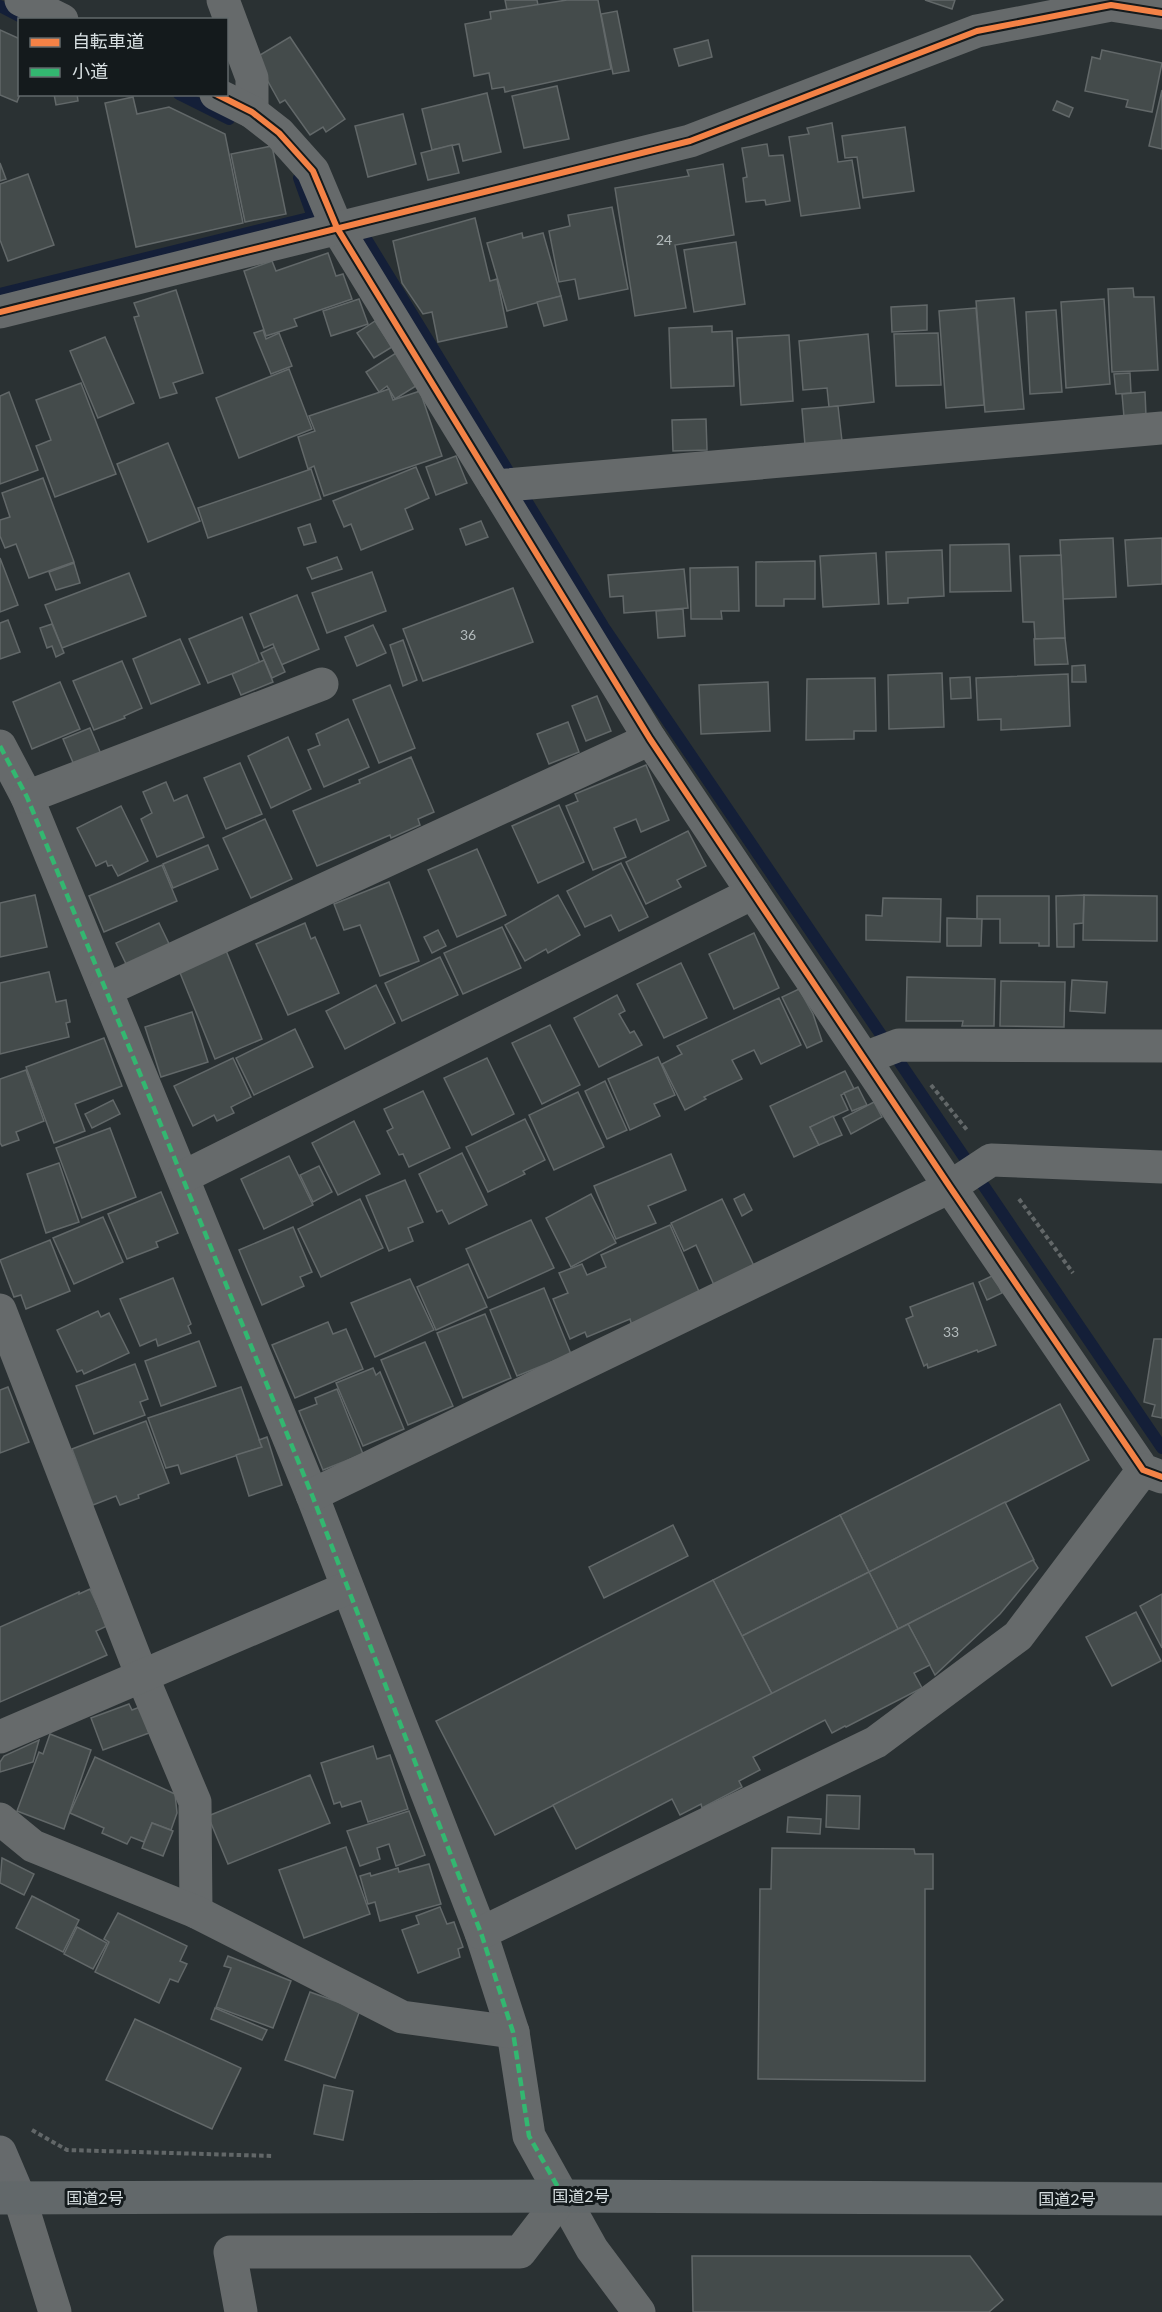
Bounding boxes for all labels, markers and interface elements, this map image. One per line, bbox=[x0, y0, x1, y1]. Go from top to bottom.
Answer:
legend bbox=[18, 18, 228, 96]
text: 自転車道 bbox=[72, 30, 144, 52]
text: 小道 bbox=[72, 60, 108, 82]
house number: 24 bbox=[656, 231, 672, 248]
house number: 36 bbox=[460, 626, 476, 643]
house number: 33 bbox=[943, 1323, 959, 1340]
street label: 国道2号 bbox=[552, 2186, 610, 2205]
street label: 国道2号 bbox=[66, 2188, 124, 2207]
street label: 国道2号 bbox=[1038, 2189, 1096, 2208]

